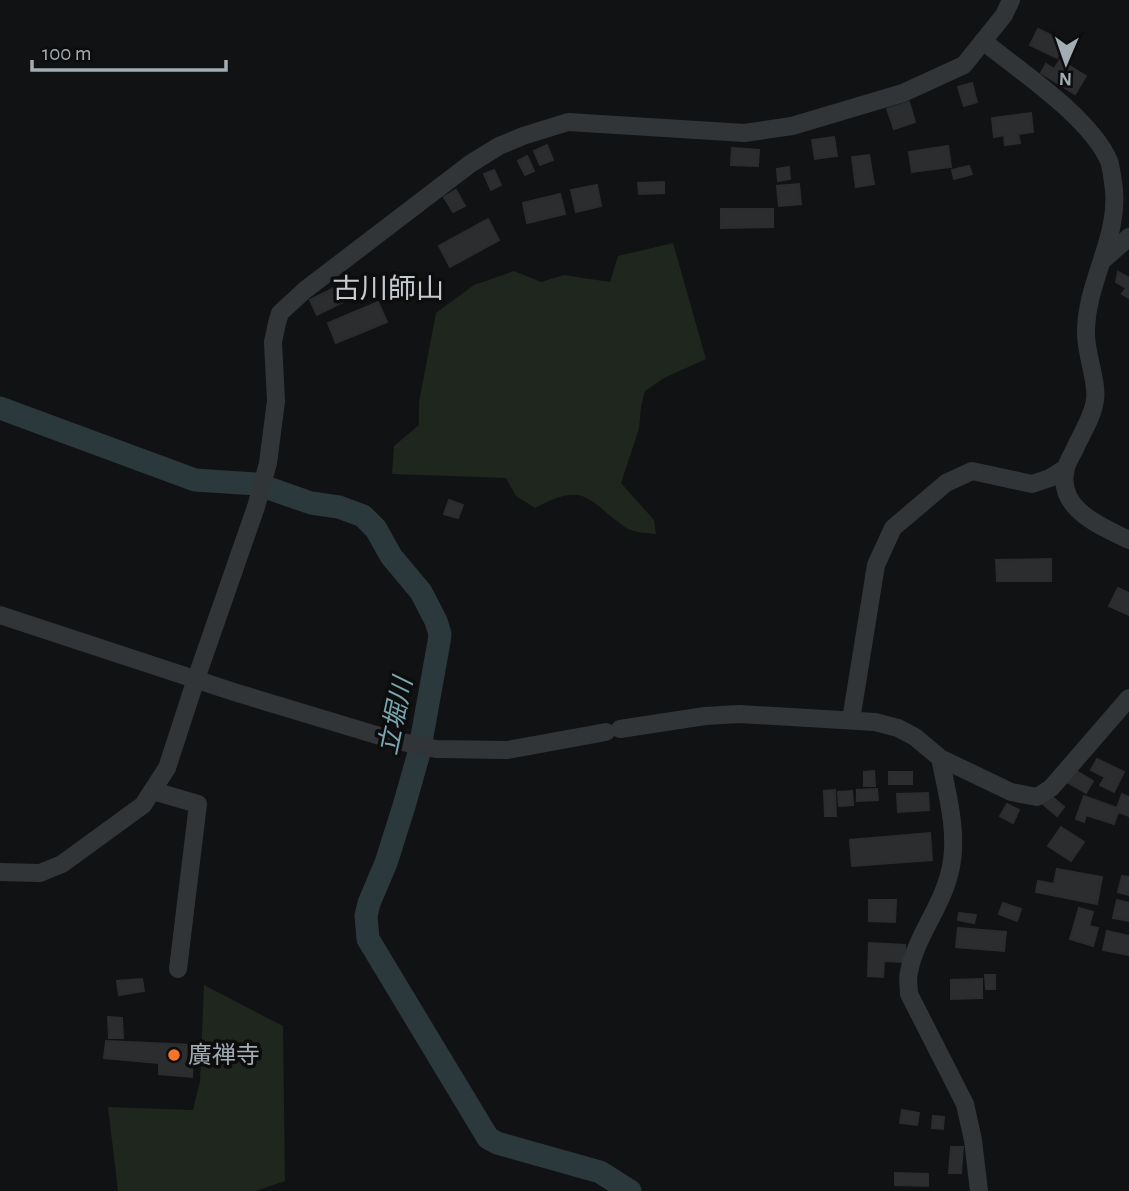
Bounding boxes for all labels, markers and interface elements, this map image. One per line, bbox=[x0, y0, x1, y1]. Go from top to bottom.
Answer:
scale bar bbox=[32, 28, 226, 72]
north arrow bbox=[1031, 28, 1101, 98]
text: 100 m bbox=[42, 43, 92, 64]
text: N bbox=[1059, 69, 1072, 88]
district label: 古川師山 bbox=[332, 274, 444, 304]
water label: 立堀川 bbox=[374, 672, 417, 757]
place label: 廣禅寺 bbox=[188, 1042, 260, 1068]
marker: 廣禅寺 bbox=[166, 1047, 182, 1063]

